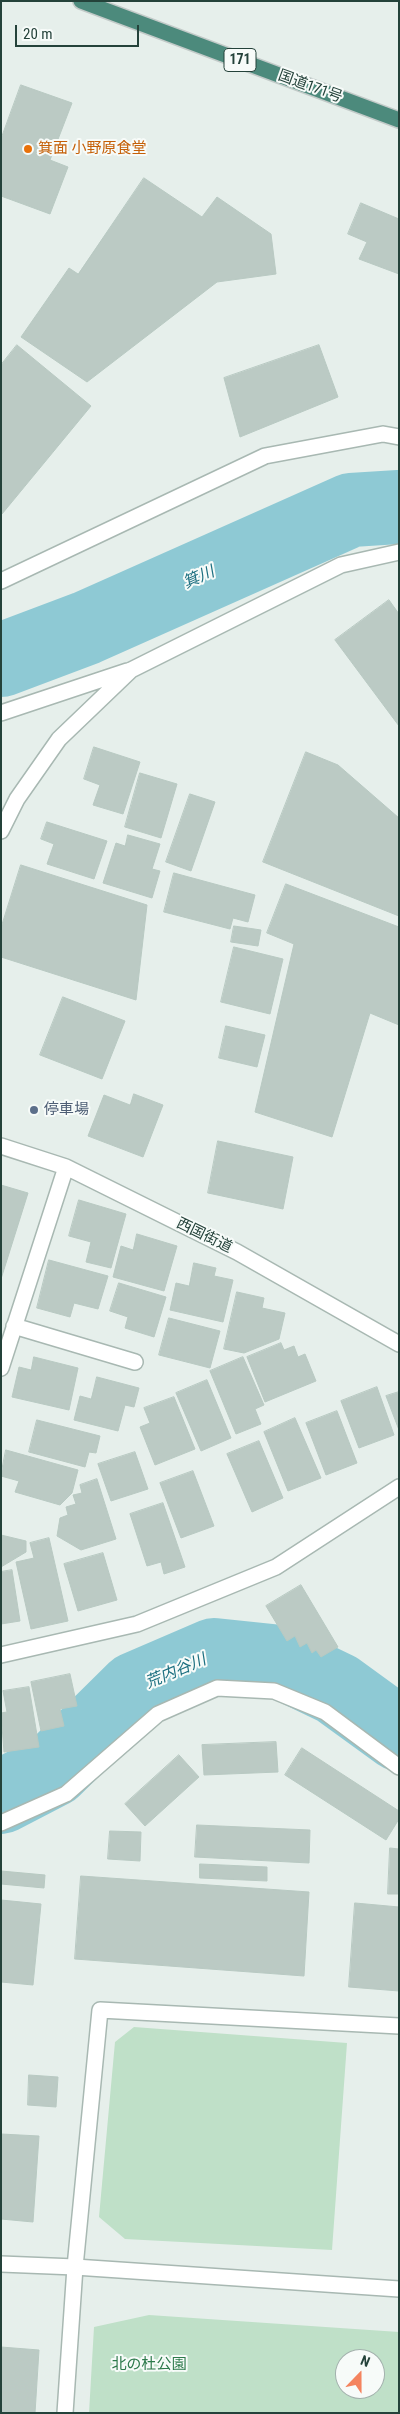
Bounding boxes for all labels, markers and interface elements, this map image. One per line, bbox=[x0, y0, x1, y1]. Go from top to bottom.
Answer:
scale bar bbox=[18, 15, 141, 47]
text: 20 m bbox=[23, 25, 53, 43]
road number: 171 bbox=[224, 48, 256, 72]
street label: 国道171号 bbox=[275, 67, 345, 107]
place label: 箕面 小野原食堂 bbox=[38, 140, 146, 158]
marker: 箕面 小野原食堂 bbox=[22, 143, 34, 155]
water label: 箕川 bbox=[180, 563, 218, 593]
place label: 停車場 bbox=[44, 1101, 89, 1119]
marker: 停車場 bbox=[28, 1104, 40, 1116]
street label: 西国街道 bbox=[173, 1215, 235, 1257]
water label: 荒内谷川 bbox=[143, 1651, 209, 1693]
north arrow bbox=[335, 2349, 385, 2399]
text: N bbox=[358, 2352, 372, 2370]
park label: 北の杜公園 bbox=[112, 2356, 186, 2374]

